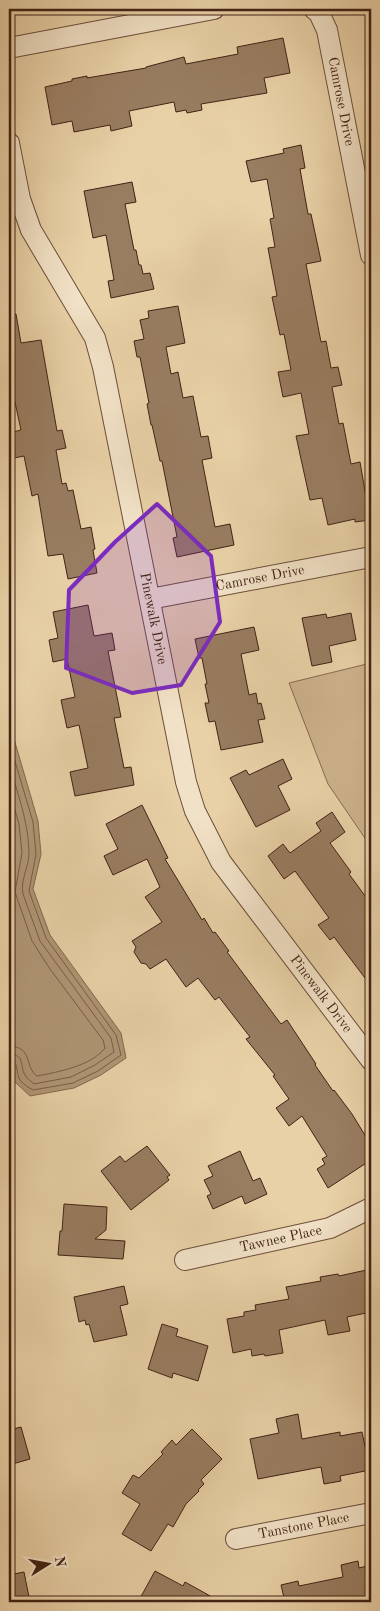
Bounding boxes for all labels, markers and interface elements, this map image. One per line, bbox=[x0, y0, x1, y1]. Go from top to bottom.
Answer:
street label: Camrose Drive bbox=[325, 56, 357, 147]
street label: Camrose Drive bbox=[214, 563, 306, 593]
street label: Pinewalk Drive bbox=[137, 571, 169, 666]
street label: Pinewalk Drive bbox=[287, 953, 355, 1035]
street label: Tawnee Place bbox=[238, 1223, 323, 1255]
street label: Tanstone Place bbox=[257, 1510, 350, 1542]
north arrow bbox=[22, 1538, 72, 1588]
text: N bbox=[52, 1555, 68, 1569]

